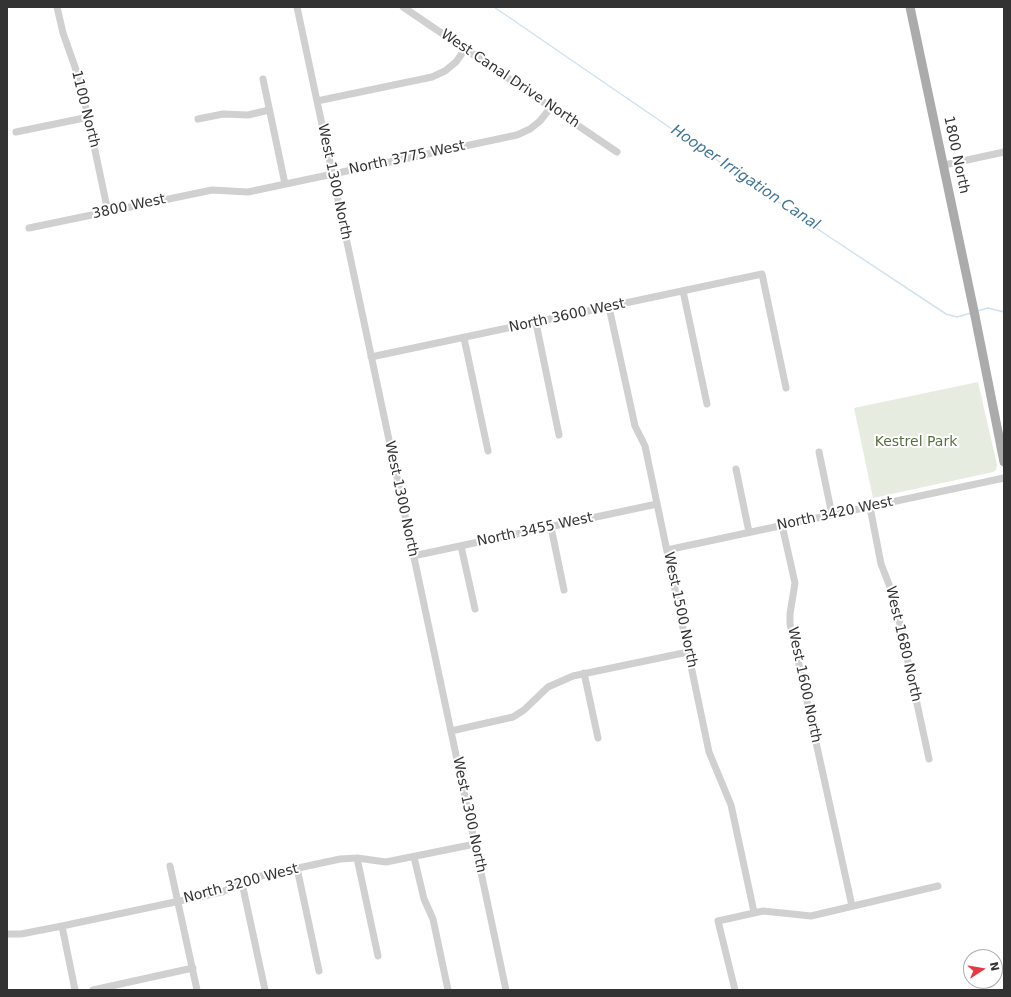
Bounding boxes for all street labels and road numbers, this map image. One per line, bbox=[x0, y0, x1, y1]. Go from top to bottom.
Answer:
street label: West Canal Drive North bbox=[437, 26, 583, 132]
street label: 1100 North bbox=[67, 69, 103, 149]
street label: 1800 North bbox=[940, 115, 972, 195]
street label: West 1300 North bbox=[314, 122, 354, 242]
street label: North 3775 West bbox=[347, 138, 467, 178]
street label: 3800 West bbox=[91, 191, 167, 223]
street label: North 3600 West bbox=[507, 296, 627, 336]
street label: West 1300 North bbox=[381, 439, 421, 559]
street label: North 3420 West bbox=[775, 494, 895, 534]
street label: North 3455 West bbox=[475, 510, 595, 550]
street label: West 1500 North bbox=[660, 550, 700, 670]
street label: West 1680 North bbox=[882, 585, 924, 703]
street label: West 1600 North bbox=[784, 625, 824, 745]
street label: West 1300 North bbox=[449, 755, 489, 875]
street label: North 3200 West bbox=[182, 861, 300, 907]

